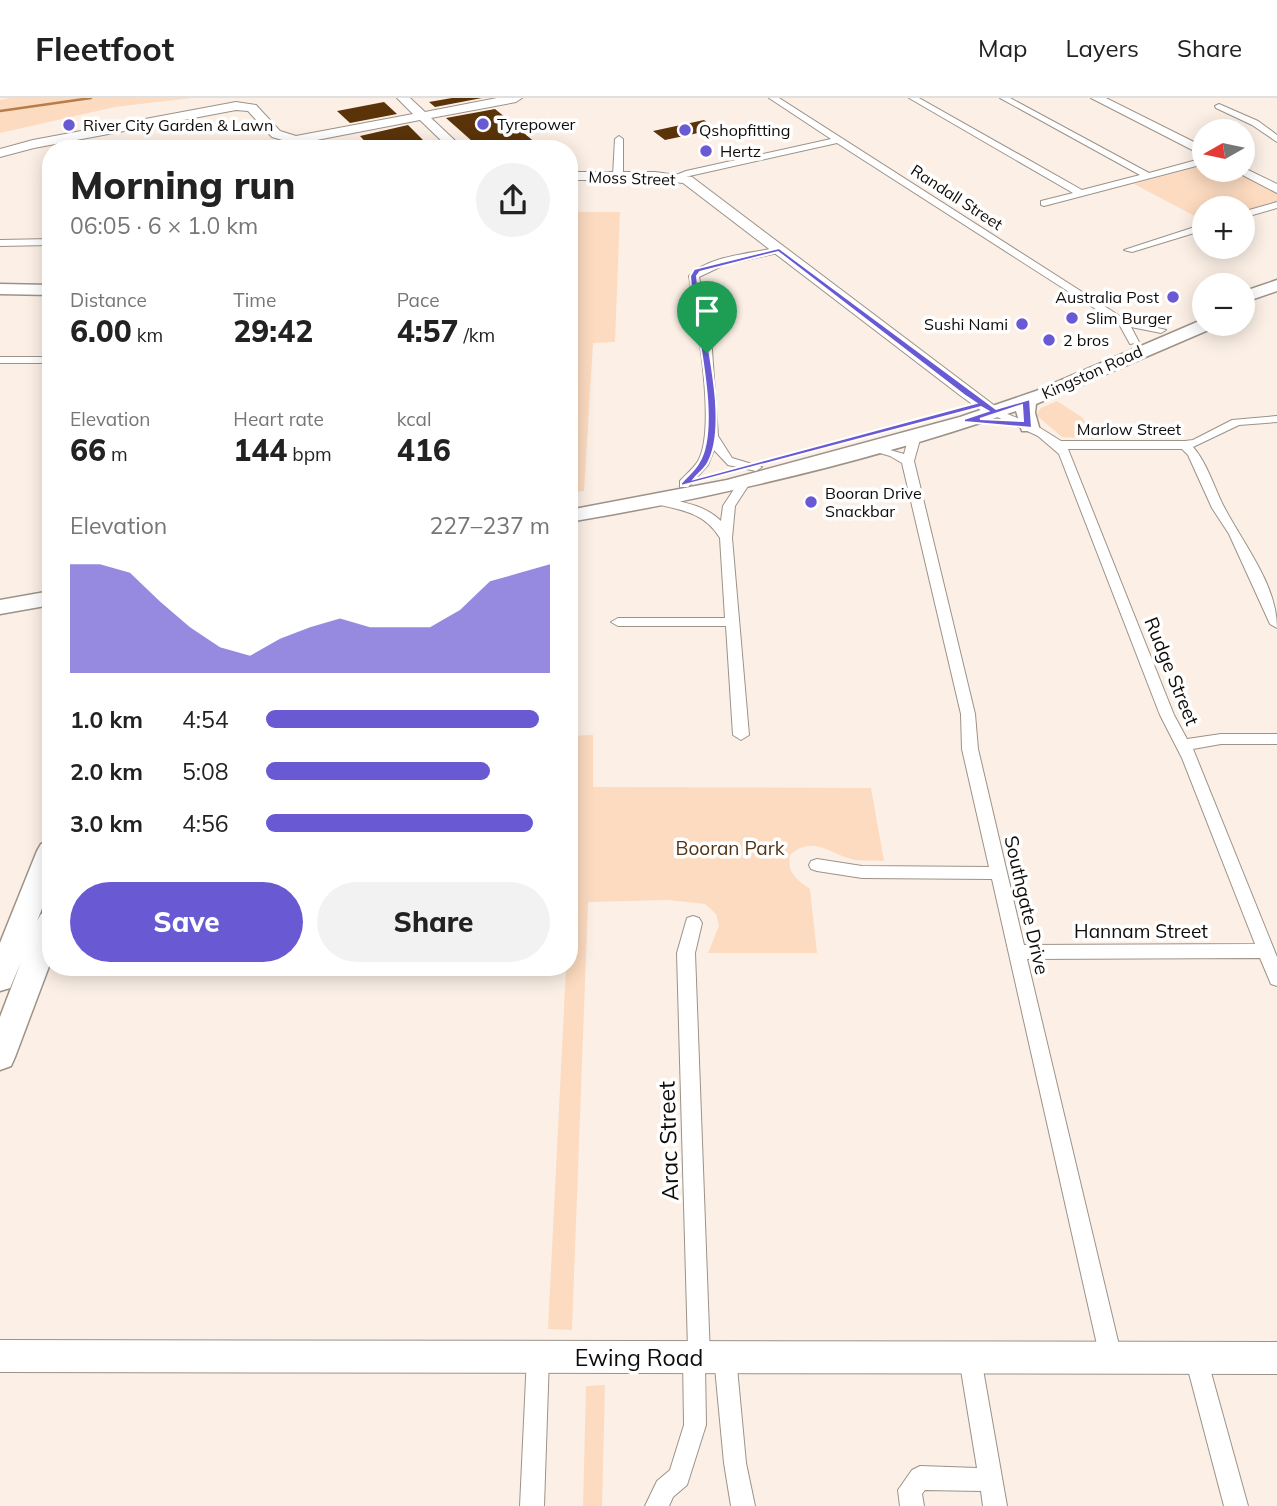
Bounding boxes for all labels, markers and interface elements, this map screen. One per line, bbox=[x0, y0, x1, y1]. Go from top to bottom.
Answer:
text: Fleetfoot bbox=[35, 28, 174, 69]
text: Map bbox=[978, 33, 1027, 63]
text: Layers bbox=[1065, 33, 1139, 63]
text: Share bbox=[1177, 33, 1242, 63]
place label: Tyrepower bbox=[497, 114, 576, 134]
place label: River City Garden & Lawn bbox=[83, 115, 273, 135]
marker: Tyrepower bbox=[475, 116, 491, 132]
marker: River City Garden & Lawn bbox=[61, 117, 77, 133]
north arrow bbox=[1192, 119, 1255, 182]
map controls bbox=[1192, 119, 1255, 336]
place label: Qshopfitting bbox=[699, 120, 790, 140]
marker: Qshopfitting bbox=[677, 122, 693, 138]
place label: Hertz bbox=[720, 141, 761, 161]
marker: Hertz bbox=[698, 143, 714, 159]
street label: Randall Street bbox=[907, 160, 1007, 234]
text: Morning run bbox=[70, 161, 296, 209]
button: share bbox=[476, 163, 550, 237]
street label: Moss Street bbox=[588, 166, 676, 190]
button: + bbox=[1192, 196, 1255, 259]
text: 06:05 · 6 × 1.0 km bbox=[70, 211, 258, 240]
button: − bbox=[1192, 273, 1255, 336]
pin bbox=[677, 281, 737, 353]
place label: Australia Post bbox=[1055, 287, 1159, 307]
text: Distance bbox=[70, 288, 147, 312]
text: Time bbox=[233, 288, 276, 312]
text: Pace bbox=[397, 288, 440, 312]
marker: Australia Post bbox=[1165, 289, 1181, 305]
icon: arrive bbox=[688, 292, 726, 330]
place label: Slim Burger bbox=[1086, 308, 1172, 328]
marker: Slim Burger bbox=[1064, 310, 1080, 326]
text: 6.00 bbox=[70, 312, 132, 350]
text: 29:42 bbox=[233, 312, 313, 350]
text: 4:57 bbox=[397, 312, 458, 350]
place label: Sushi Nami bbox=[924, 314, 1008, 334]
marker: Sushi Nami bbox=[1014, 316, 1030, 332]
text: km bbox=[132, 323, 163, 347]
text: /km bbox=[458, 323, 495, 347]
place label: 2 bros bbox=[1063, 330, 1109, 350]
marker: 2 bros bbox=[1041, 332, 1057, 348]
street label: Kingston Road bbox=[1038, 341, 1146, 403]
text: Elevation bbox=[70, 407, 150, 431]
text: Heart rate bbox=[233, 407, 324, 431]
text: kcal bbox=[397, 407, 431, 431]
street label: Marlow Street bbox=[1077, 419, 1182, 439]
text: 66 bbox=[70, 431, 106, 469]
text: 144 bbox=[233, 431, 287, 469]
text: 416 bbox=[397, 431, 451, 469]
text: m bbox=[106, 442, 128, 466]
text: bpm bbox=[287, 442, 332, 466]
place label: Booran Drive Snackbar bbox=[825, 483, 922, 521]
marker: Booran Drive Snackbar bbox=[803, 494, 819, 510]
text: Elevation bbox=[70, 511, 167, 540]
text: 227–237 m bbox=[429, 511, 550, 540]
street label: Rudge Street bbox=[1139, 613, 1205, 729]
text: 1.0 km bbox=[70, 705, 143, 734]
text: 4:54 bbox=[182, 705, 229, 734]
text: 2.0 km bbox=[70, 757, 143, 786]
text: 5:08 bbox=[182, 757, 229, 786]
text: 3.0 km bbox=[70, 809, 143, 838]
text: 4:56 bbox=[182, 809, 229, 838]
street label: Southgate Drive bbox=[999, 833, 1055, 977]
park label: Booran Park bbox=[676, 836, 785, 860]
button: Save bbox=[70, 882, 303, 962]
button: Share bbox=[317, 882, 550, 962]
street label: Hannam Street bbox=[1074, 919, 1208, 943]
street label: Arac Street bbox=[651, 1081, 685, 1201]
street label: Ewing Road bbox=[575, 1343, 703, 1372]

